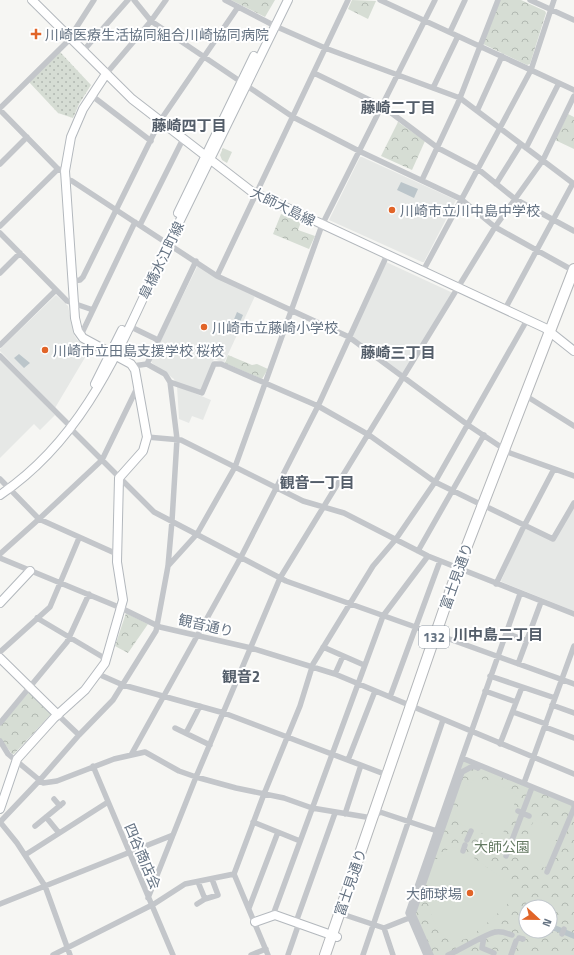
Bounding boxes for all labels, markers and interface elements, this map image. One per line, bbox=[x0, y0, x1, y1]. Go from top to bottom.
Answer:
place label: 川崎医療生活協同組合川崎協同病院 bbox=[45, 24, 269, 45]
marker: 川崎医療生活協同組合川崎協同病院 bbox=[30, 28, 42, 40]
district label: 藤崎二丁目 bbox=[360, 96, 436, 119]
district label: 藤崎四丁目 bbox=[151, 114, 227, 137]
street label: 大師大島線 bbox=[247, 181, 319, 231]
place label: 川崎市立川中島中学校 bbox=[400, 200, 540, 221]
marker: 川崎市立川中島中学校 bbox=[387, 205, 397, 215]
street label: 皐橋水江町線 bbox=[133, 218, 189, 302]
place label: 川崎市立藤崎小学校 bbox=[212, 317, 338, 338]
marker: 川崎市立藤崎小学校 bbox=[199, 322, 209, 332]
place label: 川崎市立田島支援学校 桜校 bbox=[53, 340, 224, 361]
district label: 藤崎三丁目 bbox=[360, 341, 436, 364]
marker: 川崎市立田島支援学校 桜校 bbox=[40, 345, 50, 355]
district label: 観音一丁目 bbox=[279, 471, 355, 494]
street label: 富士見通り bbox=[434, 540, 478, 612]
street label: 観音通り bbox=[176, 608, 236, 642]
district label: 川中島二丁目 bbox=[453, 623, 543, 646]
road number: 132 bbox=[419, 626, 449, 648]
district label: 観音2 bbox=[222, 665, 260, 688]
street label: 四谷商店会 bbox=[120, 820, 166, 892]
park label: 大師公園 bbox=[474, 836, 530, 857]
street label: 富士見通り bbox=[329, 845, 371, 919]
place label: 大師球場 bbox=[406, 883, 462, 904]
marker: 大師球場 bbox=[465, 888, 475, 898]
north arrow bbox=[518, 899, 558, 939]
text: N bbox=[538, 916, 556, 929]

